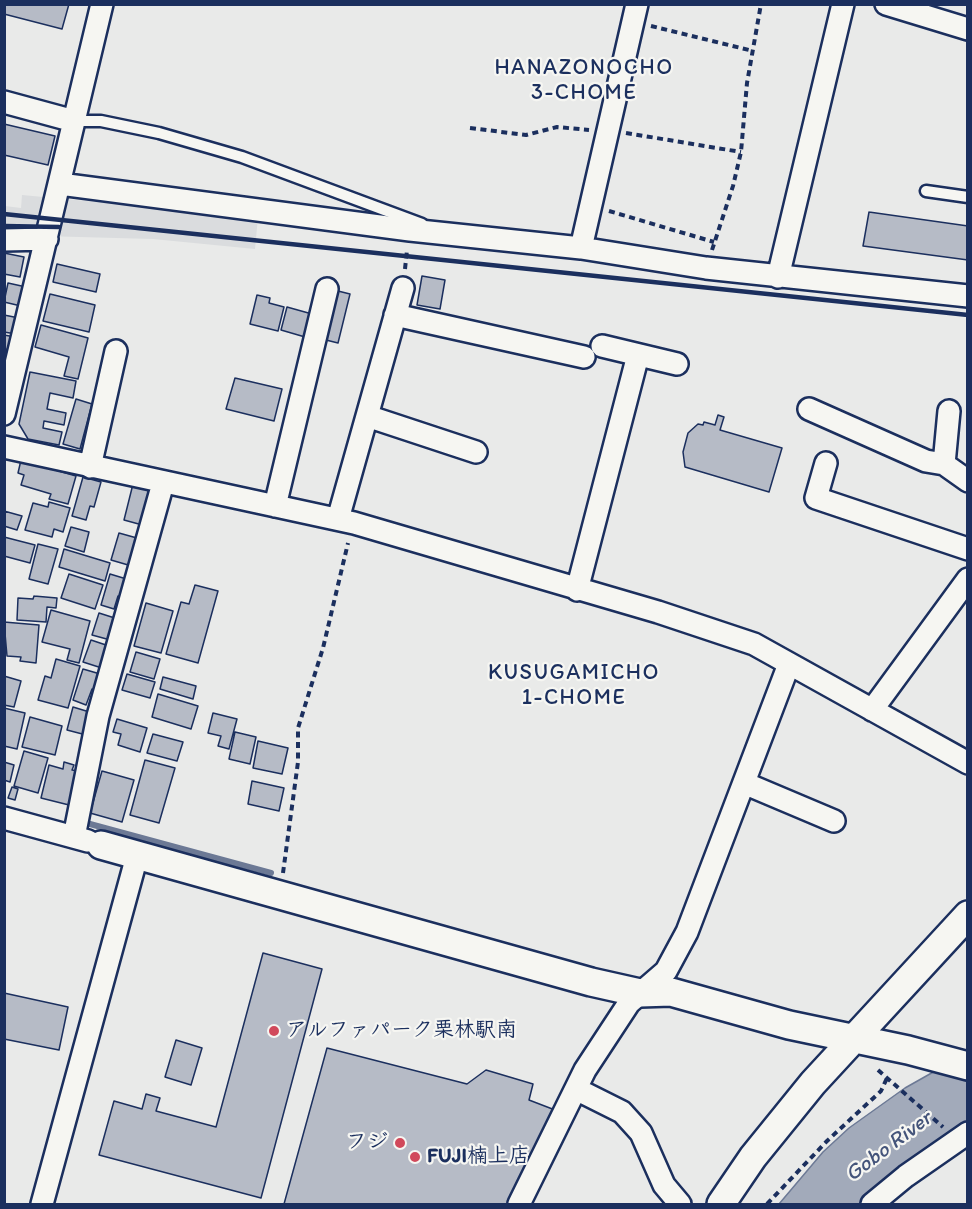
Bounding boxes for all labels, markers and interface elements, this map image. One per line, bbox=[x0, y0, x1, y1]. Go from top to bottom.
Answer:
district label: HANAZONOCHO 3-CHOME bbox=[494, 55, 674, 106]
district label: KUSUGAMICHO 1-CHOME bbox=[488, 660, 660, 712]
place label: アルファパーク栗林駅南 bbox=[286, 1018, 517, 1044]
marker: アルファパーク栗林駅南 bbox=[267, 1024, 281, 1038]
water label: Gobo River bbox=[840, 1106, 938, 1188]
place label: フジ bbox=[346, 1130, 388, 1156]
marker: フジ bbox=[393, 1136, 407, 1150]
place label: FUJI楠上店 bbox=[427, 1144, 530, 1170]
marker: FUJI楠上店 bbox=[408, 1150, 422, 1164]

